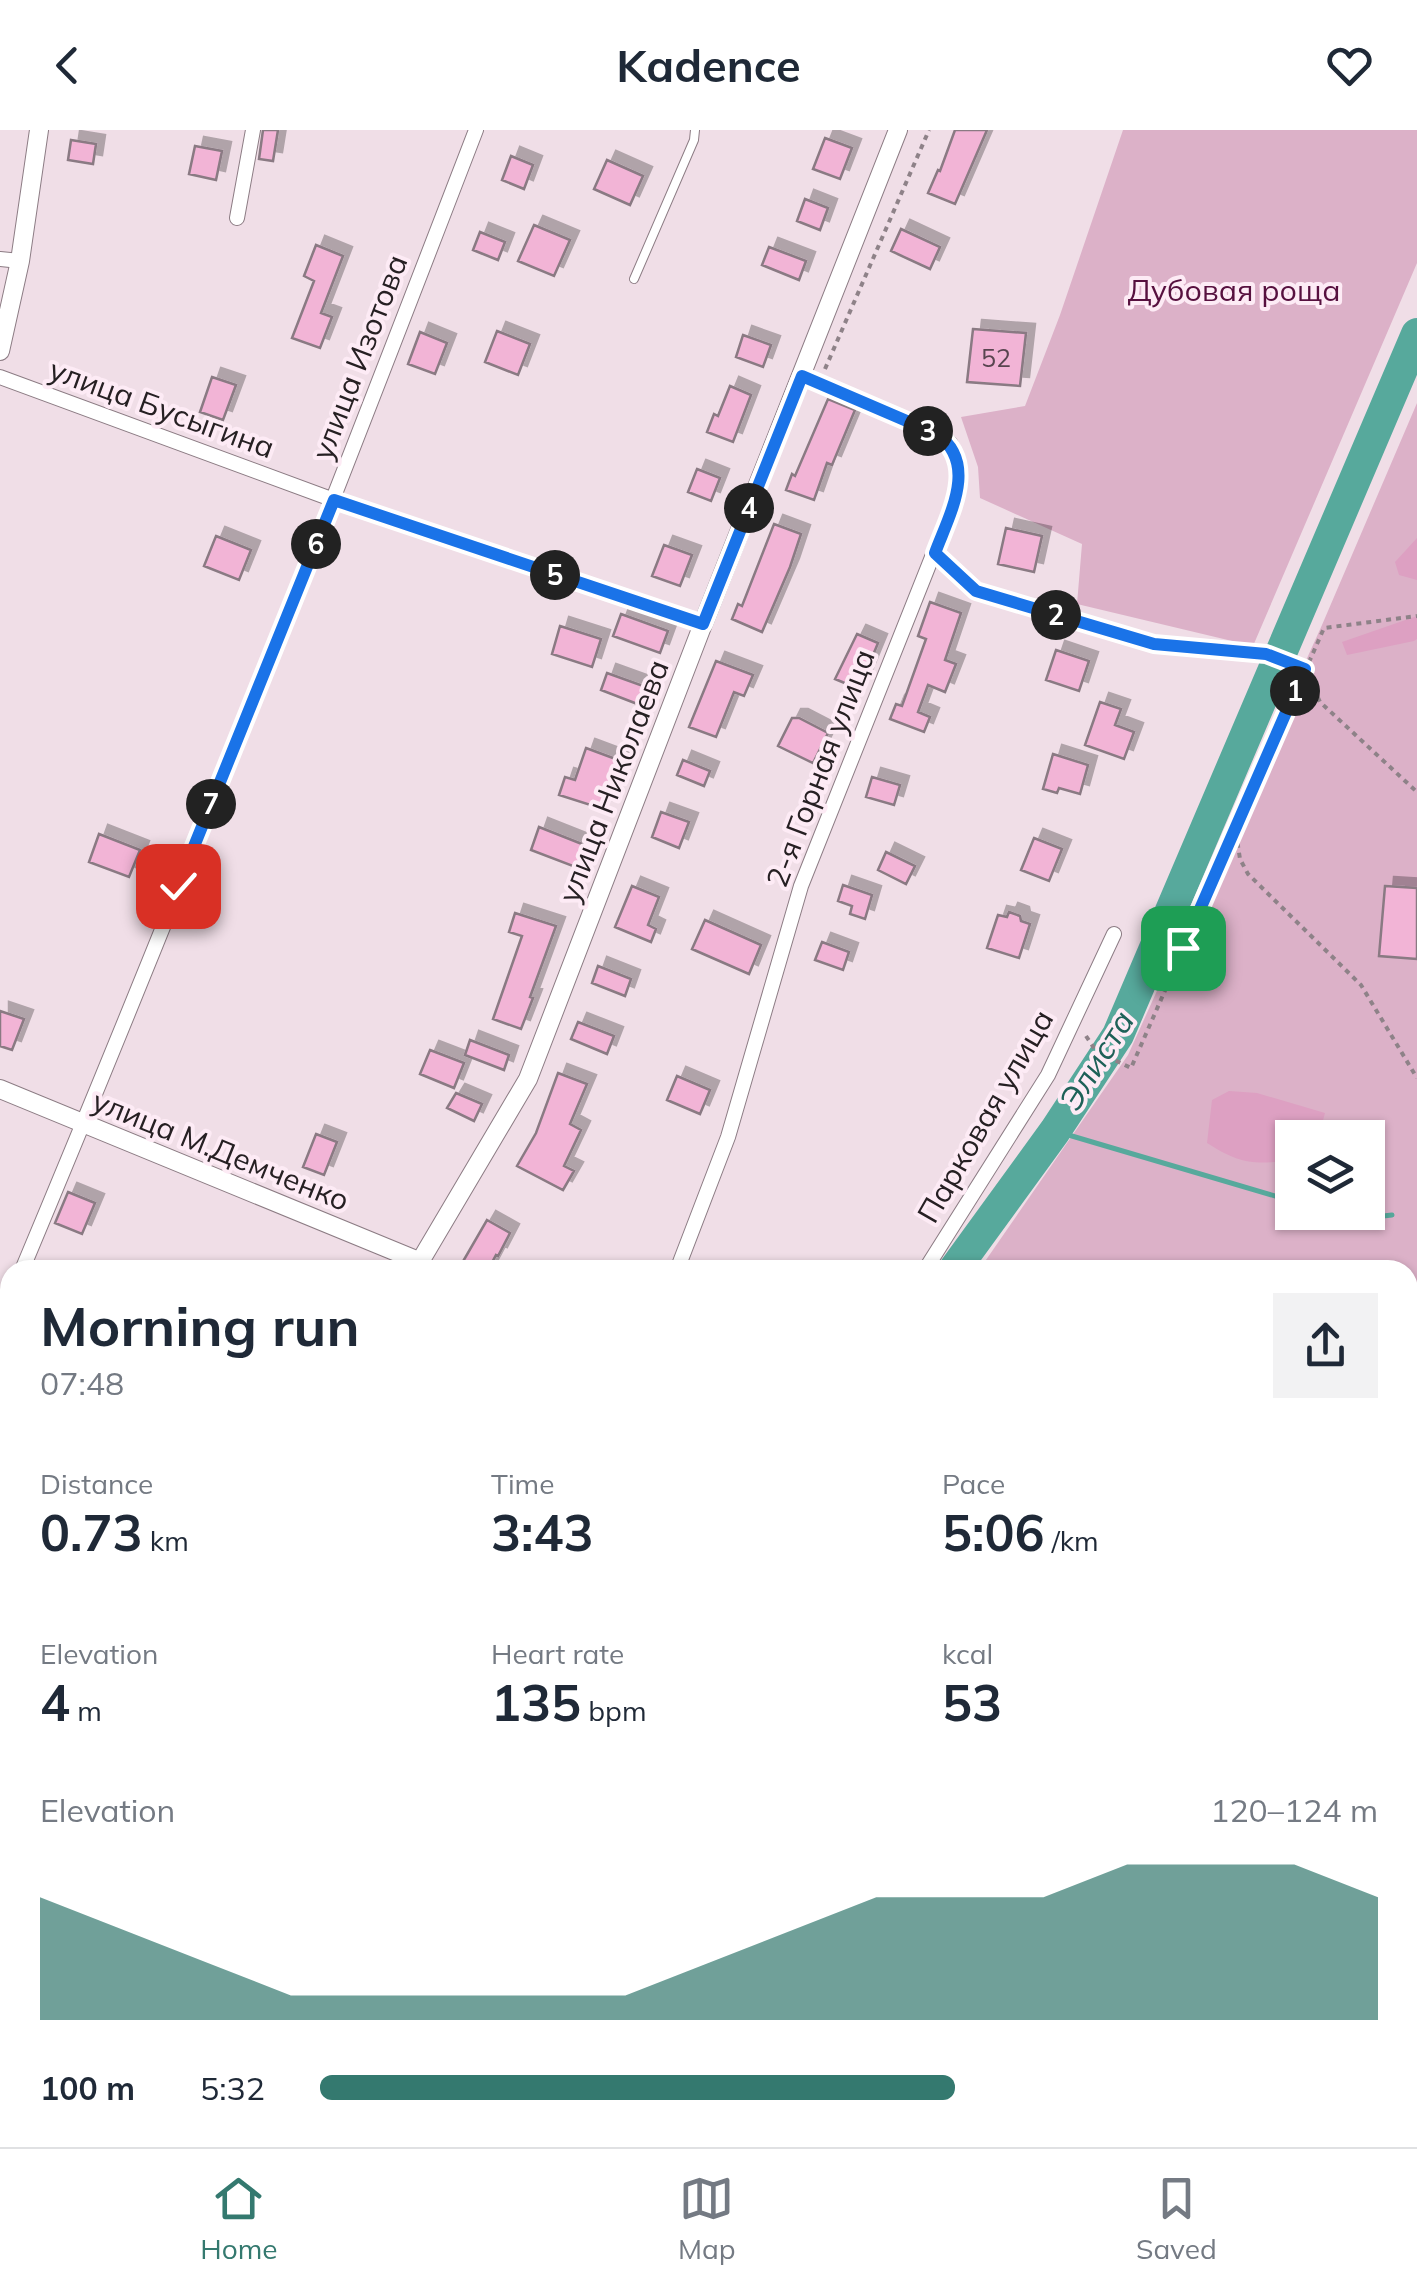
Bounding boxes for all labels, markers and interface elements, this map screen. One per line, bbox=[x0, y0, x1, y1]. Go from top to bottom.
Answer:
text: Kadence bbox=[616, 37, 801, 93]
icon: back bbox=[40, 38, 95, 93]
icon: heart bbox=[1322, 38, 1377, 93]
street label: улица Изотова bbox=[302, 249, 416, 465]
park label: Дубовая роща bbox=[1127, 271, 1341, 309]
house number: 52 bbox=[981, 342, 1011, 373]
street label: улица Бусыгина bbox=[44, 350, 280, 466]
pin: 3 bbox=[903, 406, 953, 456]
text: 3 bbox=[920, 413, 936, 448]
pin: 4 bbox=[724, 483, 774, 533]
text: 4 bbox=[741, 490, 757, 525]
pin: 6 bbox=[291, 519, 341, 569]
text: 6 bbox=[308, 526, 324, 561]
pin: 5 bbox=[530, 550, 580, 600]
text: 5 bbox=[547, 557, 563, 592]
pin: 2 bbox=[1031, 590, 1081, 640]
text: 2 bbox=[1048, 597, 1064, 632]
street label: 2-я Горная улица bbox=[757, 644, 883, 892]
street label: улица Николаева bbox=[549, 654, 677, 908]
pin: 1 bbox=[1270, 666, 1320, 716]
text: 1 bbox=[1287, 673, 1303, 708]
pin: 7 bbox=[186, 779, 236, 829]
text: 7 bbox=[203, 786, 219, 821]
pin bbox=[136, 844, 221, 929]
icon: check bbox=[151, 859, 206, 914]
pin bbox=[1141, 906, 1226, 991]
icon: arrive bbox=[1156, 921, 1211, 976]
street label: Парковая улица bbox=[909, 1003, 1061, 1229]
water label: Элиста bbox=[1050, 1003, 1142, 1117]
street label: улица М.Демченко bbox=[87, 1081, 355, 1219]
map controls bbox=[1275, 1120, 1385, 1230]
button: layers bbox=[1275, 1120, 1385, 1230]
text: Morning run bbox=[40, 1291, 360, 1360]
button: share bbox=[1273, 1293, 1378, 1398]
text: 07:48 bbox=[40, 1363, 124, 1403]
text: Distance bbox=[40, 1466, 153, 1501]
text: Time bbox=[491, 1466, 554, 1501]
text: Pace bbox=[942, 1466, 1005, 1501]
text: 0.73 bbox=[40, 1501, 142, 1564]
text: 3:43 bbox=[491, 1501, 593, 1564]
text: 5:06 bbox=[942, 1501, 1044, 1564]
text: km bbox=[142, 1523, 189, 1558]
text: /km bbox=[1044, 1523, 1099, 1558]
text: Elevation bbox=[40, 1636, 158, 1671]
text: Heart rate bbox=[491, 1636, 624, 1671]
text: kcal bbox=[942, 1636, 993, 1671]
text: 4 bbox=[40, 1671, 70, 1734]
text: 135 bbox=[491, 1671, 581, 1734]
text: 53 bbox=[942, 1671, 1002, 1734]
text: m bbox=[70, 1693, 102, 1728]
text: bpm bbox=[581, 1693, 647, 1728]
text: Elevation bbox=[40, 1790, 175, 1830]
text: 120–124 m bbox=[1210, 1790, 1378, 1830]
text: 100 m bbox=[40, 2068, 135, 2108]
text: 5:32 bbox=[200, 2068, 265, 2108]
tab: Home bbox=[200, 2171, 277, 2266]
tab: Map bbox=[678, 2171, 736, 2266]
tab: Saved bbox=[1136, 2171, 1217, 2266]

